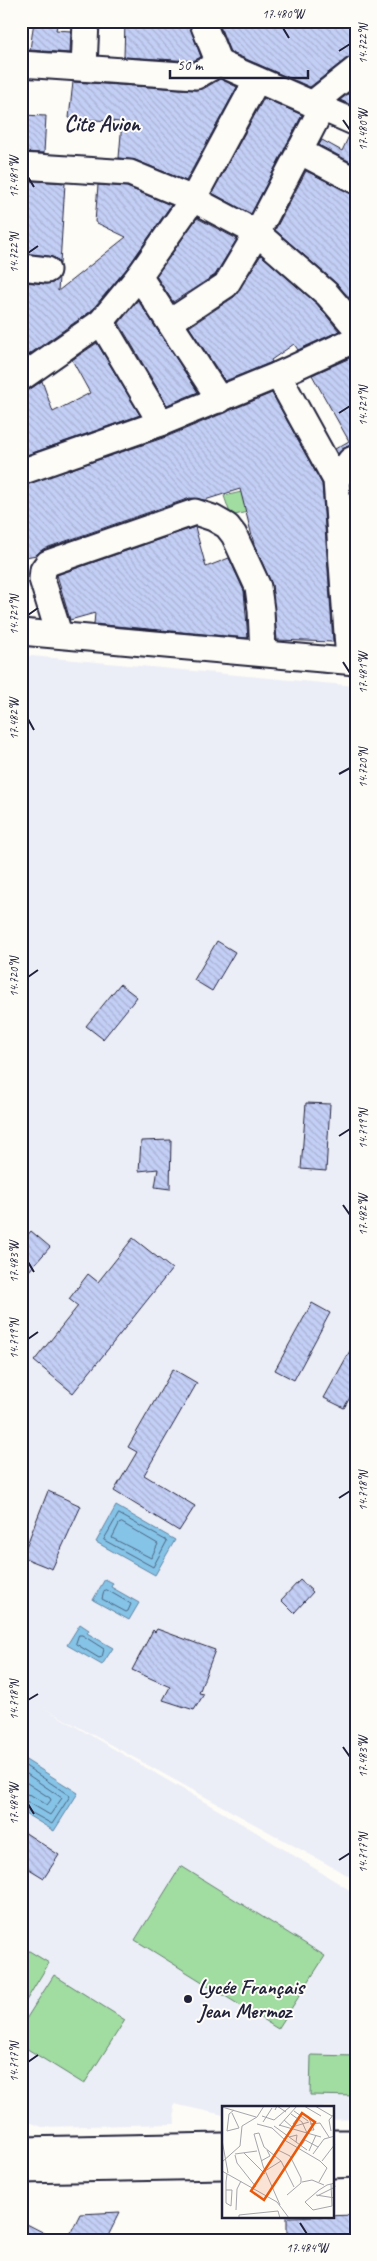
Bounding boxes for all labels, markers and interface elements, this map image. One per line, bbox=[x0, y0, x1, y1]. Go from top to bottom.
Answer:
text: 17.480°W bbox=[262, 6, 306, 22]
text: 14.722°N bbox=[355, 22, 371, 64]
scale bar bbox=[170, 48, 307, 80]
text: 50 m bbox=[177, 56, 204, 75]
text: 17.480°W bbox=[355, 107, 371, 151]
district label: Cite Avion bbox=[64, 110, 142, 138]
text: 17.481°W bbox=[6, 154, 22, 198]
text: 14.722°N bbox=[6, 231, 22, 273]
text: 14.721°N bbox=[355, 384, 371, 426]
text: 14.721°N bbox=[6, 593, 22, 635]
text: 17.481°W bbox=[355, 650, 371, 694]
text: 17.482°W bbox=[6, 696, 22, 740]
text: 14.720°N bbox=[355, 746, 371, 788]
text: 14.720°N bbox=[6, 955, 22, 997]
text: 14.719°N bbox=[355, 1107, 371, 1149]
text: 17.482°W bbox=[355, 1192, 371, 1236]
text: 17.483°W bbox=[6, 1239, 22, 1283]
text: 14.719°N bbox=[6, 1317, 22, 1359]
text: 14.718°N bbox=[355, 1469, 371, 1511]
text: 14.718°N bbox=[6, 1678, 22, 1720]
text: 17.483°W bbox=[355, 1734, 371, 1778]
text: 17.484°W bbox=[6, 1781, 22, 1825]
text: 14.717°N bbox=[355, 1831, 371, 1873]
place label: Lycée Français Jean Mermoz bbox=[196, 1974, 306, 2024]
marker: Lycée Français Jean Mermoz bbox=[182, 1993, 194, 2005]
text: 14.717°N bbox=[6, 2040, 22, 2082]
inset map bbox=[222, 2106, 334, 2218]
text: 17.484°W bbox=[286, 2240, 330, 2256]

